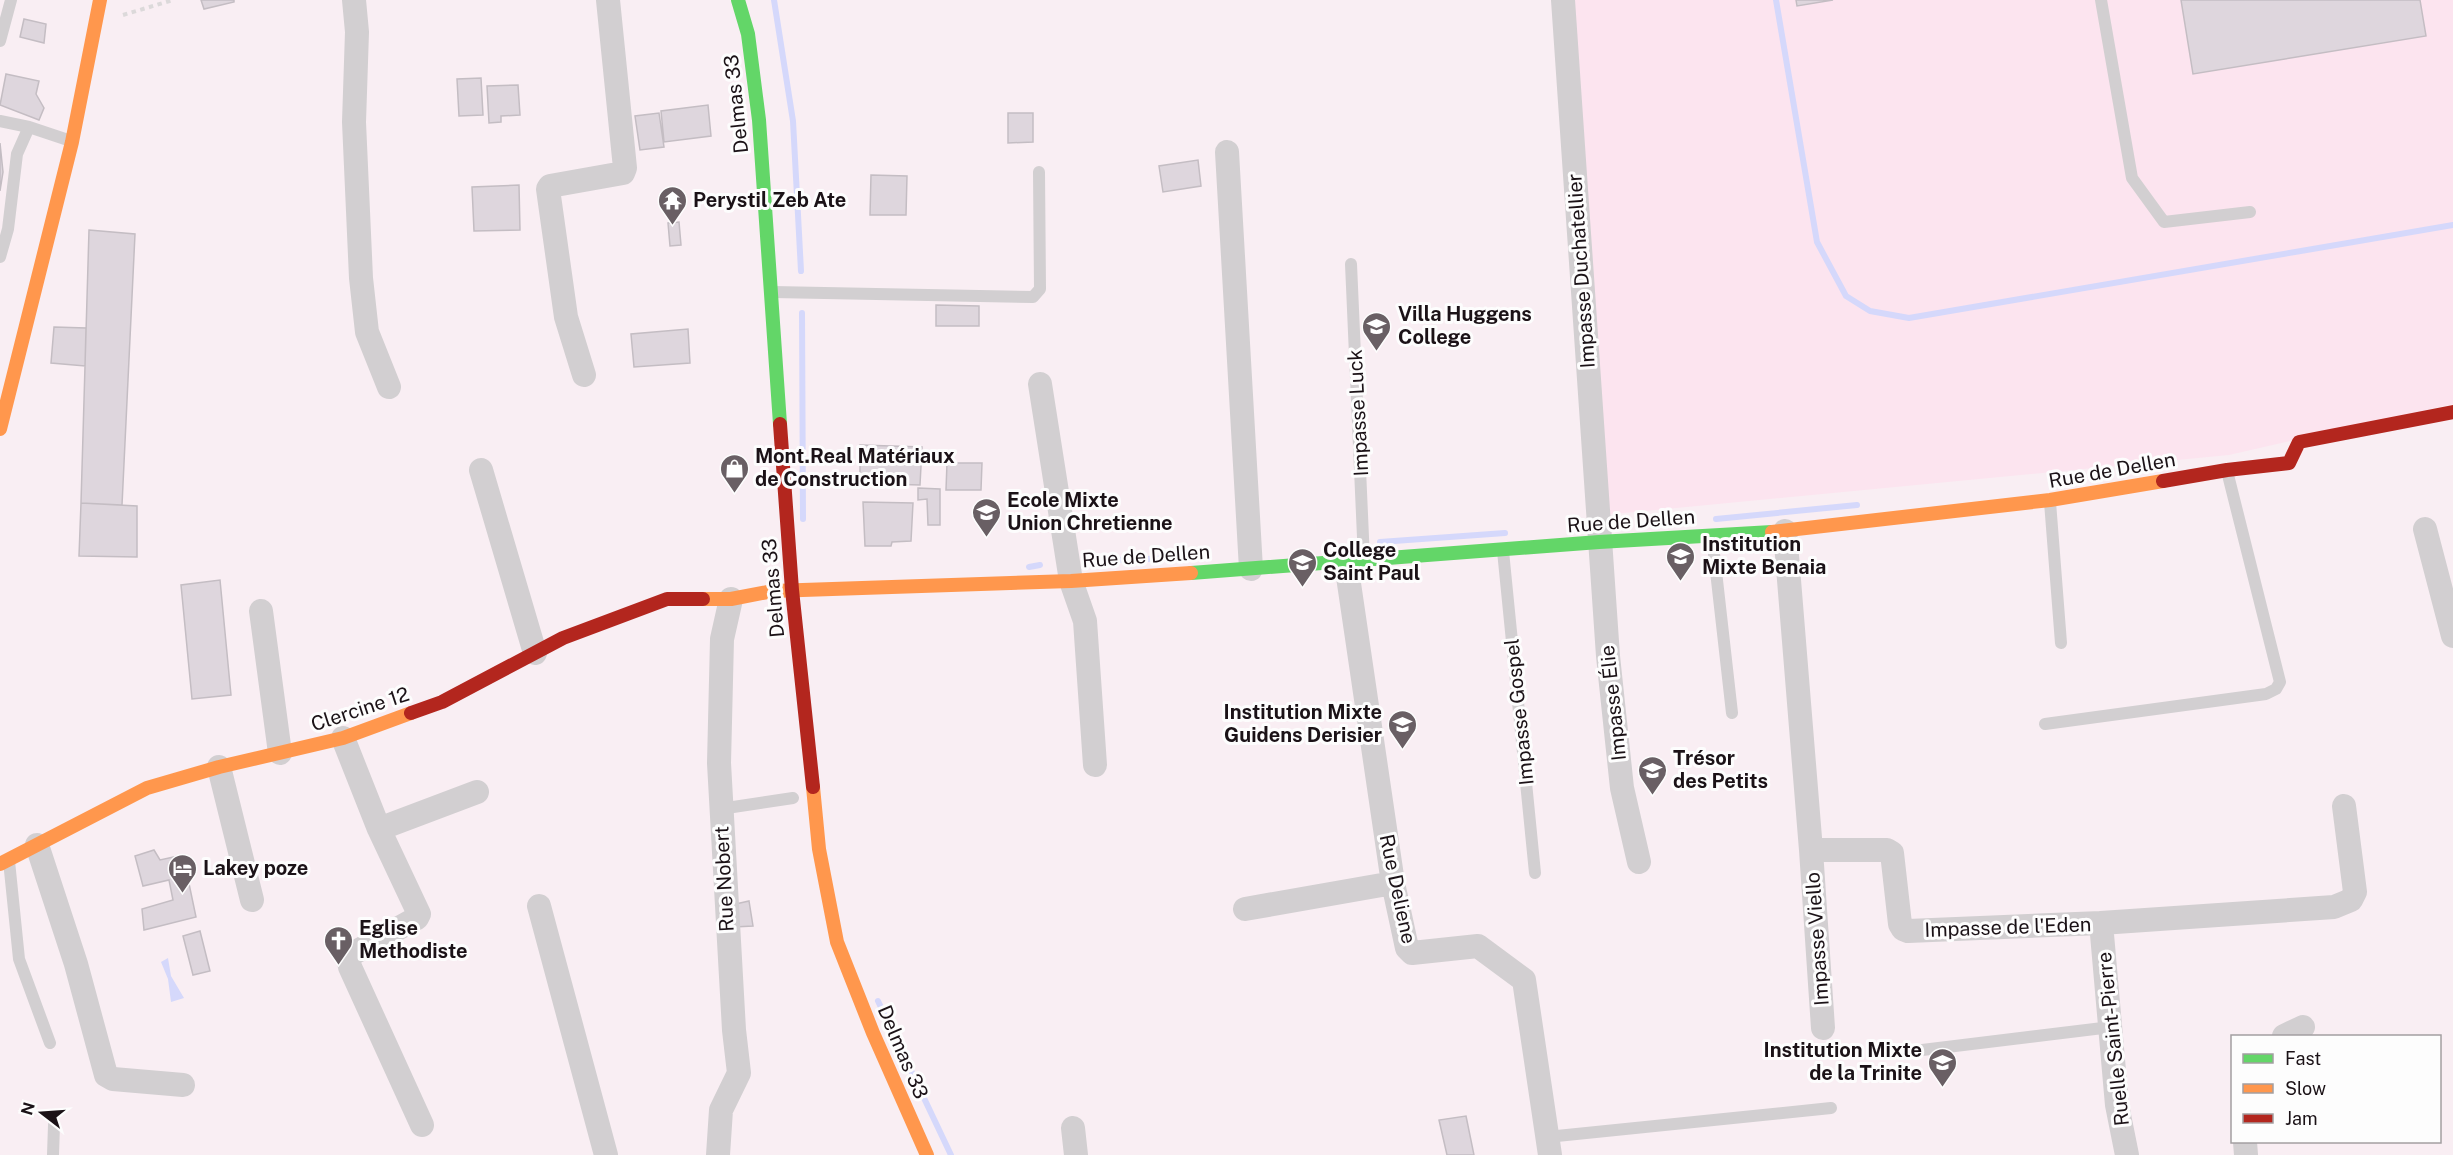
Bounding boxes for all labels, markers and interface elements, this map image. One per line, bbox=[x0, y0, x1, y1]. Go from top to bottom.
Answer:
street label: Delmas 33 bbox=[719, 53, 753, 155]
street label: Impasse Duchatellier bbox=[1562, 173, 1600, 369]
temple icon: Perystil Zeb Ate bbox=[656, 184, 688, 226]
place label: Perystil Zeb Ate bbox=[693, 188, 846, 212]
place label: Villa Huggens College bbox=[1398, 302, 1532, 349]
school or university icon: Villa Huggens College bbox=[1361, 310, 1393, 352]
street label: Impasse Luck bbox=[1343, 349, 1373, 477]
place label: Mont.Real Matériaux de Construction bbox=[755, 444, 955, 491]
street label: Rue de Dellen bbox=[2047, 447, 2177, 493]
shop icon: Mont.Real Matériaux de Construction bbox=[718, 452, 750, 494]
place label: Ecole Mixte Union Chretienne bbox=[1007, 488, 1173, 535]
school or university icon: Ecole Mixte Union Chretienne bbox=[970, 496, 1002, 538]
street label: Rue de Dellen bbox=[1566, 505, 1696, 537]
place label: Institution Mixte Benaia bbox=[1702, 532, 1826, 579]
street label: Delmas 33 bbox=[757, 537, 789, 639]
place label: College Saint Paul bbox=[1323, 538, 1420, 585]
street label: Rue de Dellen bbox=[1081, 540, 1211, 572]
school or university icon: Institution Mixte Benaia bbox=[1665, 540, 1697, 582]
school or university icon: College Saint Paul bbox=[1286, 546, 1318, 588]
street label: Impasse Gospel bbox=[1499, 638, 1539, 786]
street label: Impasse Élie bbox=[1594, 644, 1631, 762]
street label: Clercine 12 bbox=[308, 682, 412, 736]
place label: Institution Mixte Guidens Derisier bbox=[1224, 700, 1382, 747]
school or university icon: Institution Mixte Guidens Derisier bbox=[1387, 708, 1419, 750]
place label: Trésor des Petits bbox=[1673, 746, 1768, 793]
school or university icon: Trésor des Petits bbox=[1636, 754, 1668, 796]
street label: Rue Nobert bbox=[709, 826, 739, 932]
street label: Rue Deliene bbox=[1375, 832, 1421, 946]
hotel icon: Lakey poze bbox=[166, 852, 198, 894]
place label: Lakey poze bbox=[203, 856, 308, 880]
street label: Impasse Viello bbox=[1800, 871, 1834, 1007]
street label: Impasse de l'Eden bbox=[1924, 912, 2092, 942]
place label: Eglise Methodiste bbox=[359, 916, 468, 963]
church icon: Eglise Methodiste bbox=[322, 924, 354, 966]
street label: Ruelle Saint-Pierre bbox=[2092, 951, 2134, 1127]
street label: Delmas 33 bbox=[873, 1002, 933, 1102]
legend bbox=[2231, 1035, 2441, 1143]
place label: Institution Mixte de la Trinite bbox=[1764, 1038, 1922, 1085]
school or university icon: Institution Mixte de la Trinite bbox=[1927, 1046, 1959, 1088]
text: Fast bbox=[2285, 1048, 2321, 1069]
text: Slow bbox=[2285, 1078, 2326, 1099]
north arrow bbox=[12, 1083, 72, 1143]
text: N bbox=[17, 1100, 39, 1118]
text: Jam bbox=[2285, 1108, 2318, 1129]

